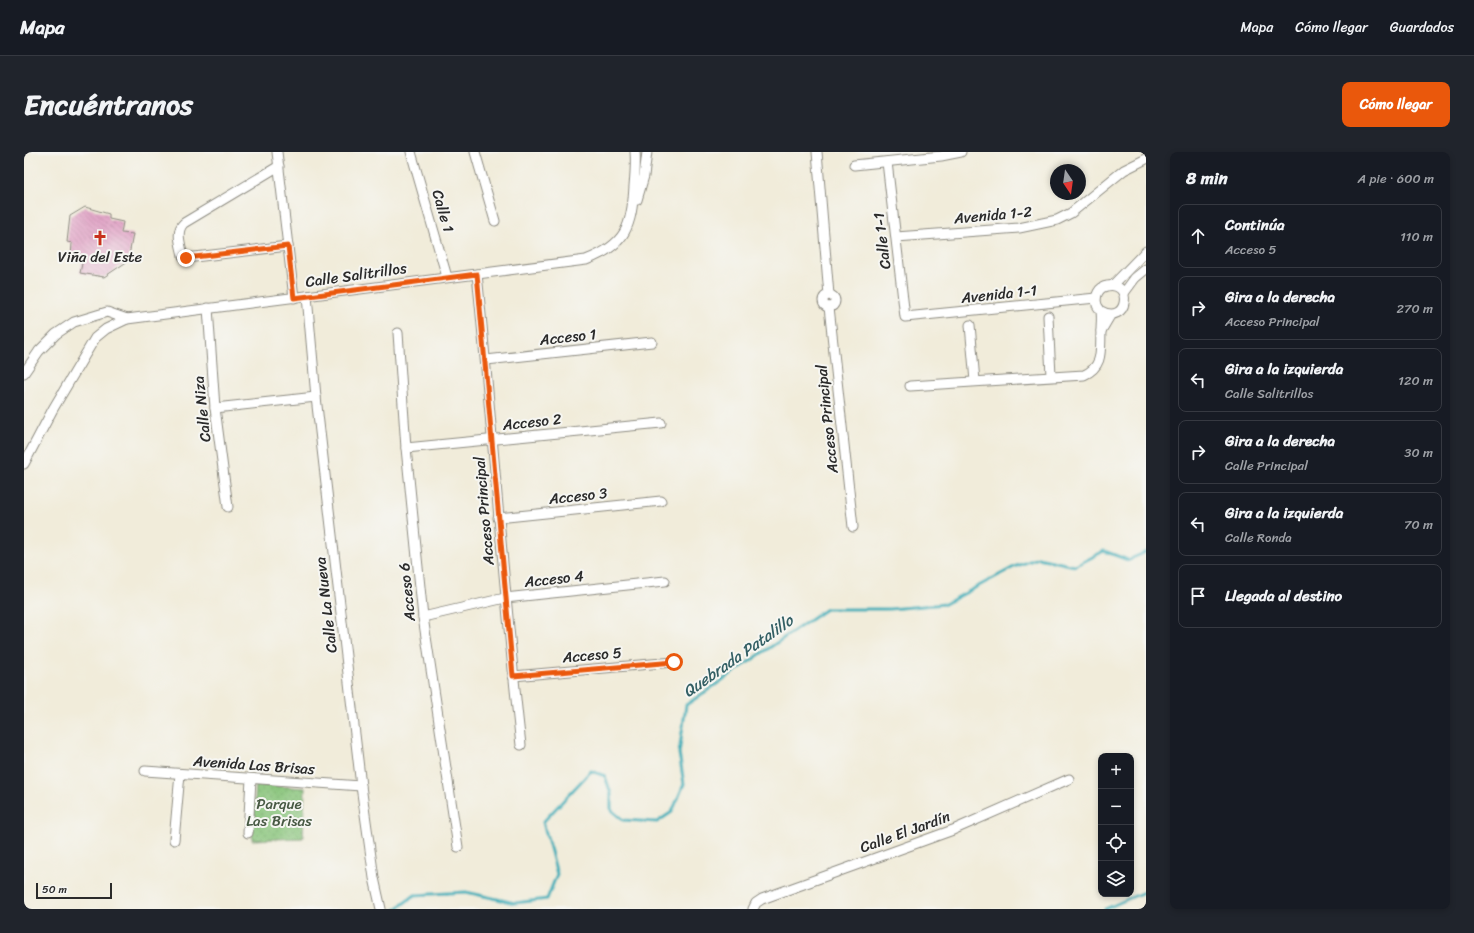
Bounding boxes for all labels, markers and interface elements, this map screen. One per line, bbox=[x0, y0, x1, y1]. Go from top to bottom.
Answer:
text: Mapa bbox=[20, 11, 65, 44]
text: Mapa bbox=[1240, 15, 1273, 40]
text: Cómo llegar bbox=[1295, 15, 1368, 40]
text: Guardados bbox=[1390, 15, 1454, 40]
text: Encuéntranos bbox=[24, 80, 193, 129]
button: Cómo llegar bbox=[1342, 82, 1450, 127]
text: 8 min bbox=[1186, 163, 1228, 193]
north arrow bbox=[1050, 164, 1086, 200]
text: A pie · 600 m bbox=[1358, 167, 1434, 190]
street label: Calle 1 bbox=[425, 187, 461, 235]
street label: Avenida 1-2 bbox=[952, 199, 1033, 231]
street label: Calle 1-1 bbox=[866, 211, 898, 271]
text: Continúa bbox=[1225, 212, 1284, 238]
icon: ahead bbox=[1187, 225, 1209, 247]
text: 110 m bbox=[1400, 225, 1433, 248]
church icon: Viña del Este bbox=[91, 229, 109, 247]
text: Acceso 5 bbox=[1225, 238, 1276, 261]
place label: Viña del Este bbox=[58, 244, 143, 270]
route end bbox=[177, 249, 195, 267]
street label: Calle Salitrillos bbox=[304, 255, 408, 295]
street label: Avenida 1-1 bbox=[959, 277, 1038, 311]
text: Gira a la derecha bbox=[1225, 284, 1335, 310]
icon: right bbox=[1187, 297, 1209, 319]
text: 270 m bbox=[1396, 297, 1433, 320]
text: Acceso Principal bbox=[1225, 310, 1319, 333]
street label: Acceso 1 bbox=[537, 321, 598, 353]
text: Gira a la izquierda bbox=[1225, 356, 1343, 382]
street label: Acceso Principal bbox=[808, 363, 846, 476]
icon: left bbox=[1187, 369, 1209, 391]
text: 120 m bbox=[1398, 369, 1433, 392]
street label: Calle Niza bbox=[186, 374, 218, 443]
text: Calle Salitrillos bbox=[1225, 382, 1314, 405]
street label: Acceso 2 bbox=[500, 406, 563, 438]
text: Gira a la derecha bbox=[1225, 428, 1335, 454]
icon: right bbox=[1187, 441, 1209, 463]
text: 30 m bbox=[1404, 441, 1433, 464]
text: Calle Principal bbox=[1225, 454, 1308, 477]
street label: Acceso Principal bbox=[466, 455, 502, 567]
street label: Acceso 3 bbox=[547, 480, 608, 512]
text: Gira a la izquierda bbox=[1225, 500, 1343, 526]
icon: left bbox=[1187, 513, 1209, 535]
text: 70 m bbox=[1404, 513, 1433, 536]
text: Calle Ronda bbox=[1225, 526, 1292, 549]
street label: Calle La Nueva bbox=[307, 555, 345, 654]
street label: Acceso 6 bbox=[391, 561, 423, 624]
street label: Acceso 4 bbox=[522, 563, 585, 595]
text: Llegada al destino bbox=[1225, 583, 1342, 609]
icon: arrive bbox=[1187, 585, 1209, 607]
water label: Quebrada Patalillo bbox=[676, 606, 800, 705]
street label: Acceso 5 bbox=[560, 639, 623, 671]
route start bbox=[665, 653, 683, 671]
street label: Avenida Las Brisas bbox=[191, 748, 316, 782]
map controls bbox=[1098, 753, 1134, 897]
button: + bbox=[1098, 753, 1134, 789]
button: − bbox=[1098, 789, 1134, 825]
park label: Parque Las Brisas bbox=[246, 791, 312, 834]
street label: Calle El Jardín bbox=[856, 804, 954, 860]
button: locate bbox=[1098, 825, 1134, 861]
button: layers bbox=[1098, 861, 1134, 897]
text: 50 m bbox=[42, 880, 67, 899]
scale bar bbox=[36, 881, 112, 900]

